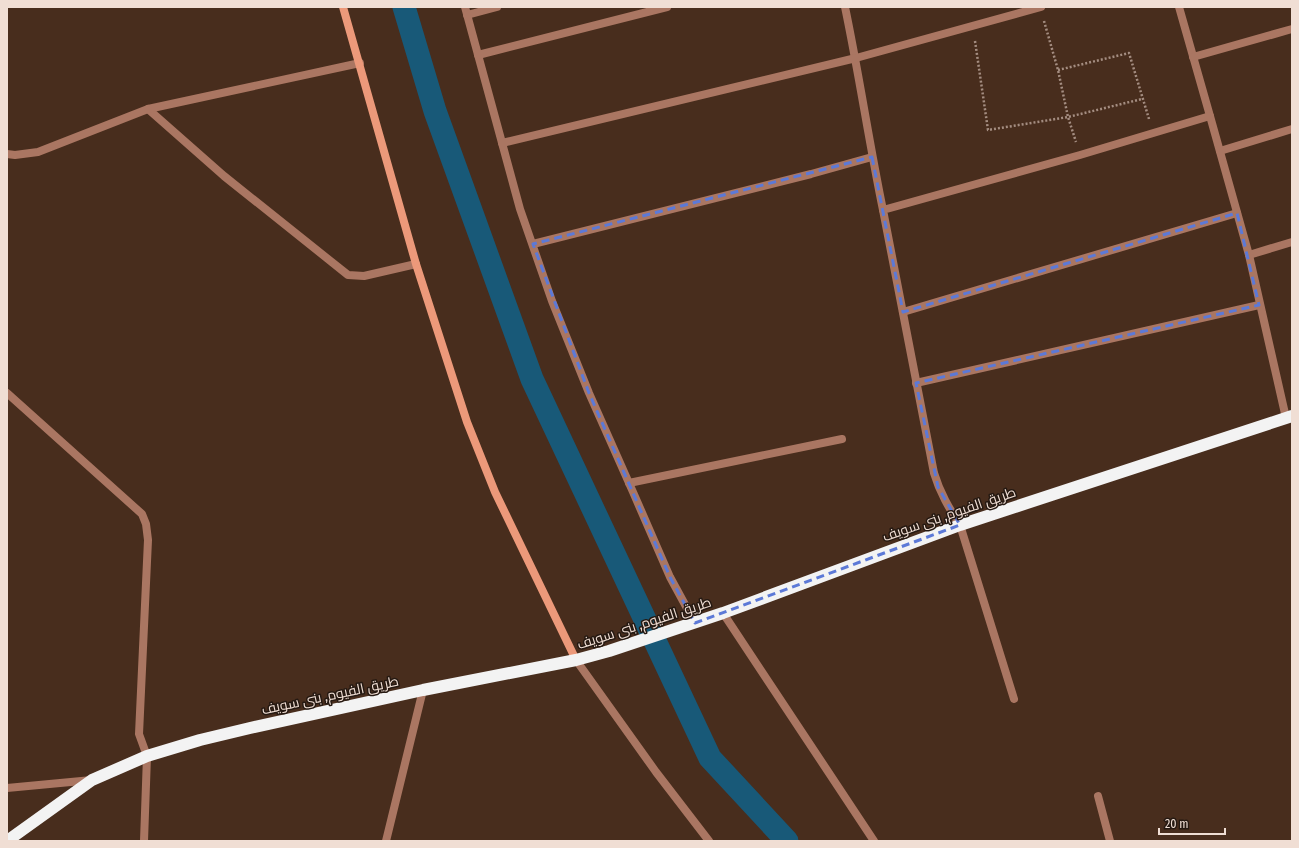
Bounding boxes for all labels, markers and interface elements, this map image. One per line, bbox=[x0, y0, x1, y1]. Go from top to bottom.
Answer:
street label: طريق الفيوم, بنى سويف bbox=[880, 484, 1018, 546]
street label: طريق الفيوم, بنى سويف bbox=[575, 594, 714, 654]
street label: طريق الفيوم, بنى سويف bbox=[260, 673, 400, 719]
scale bar bbox=[1159, 810, 1225, 836]
text: 20 m bbox=[1165, 817, 1189, 831]

